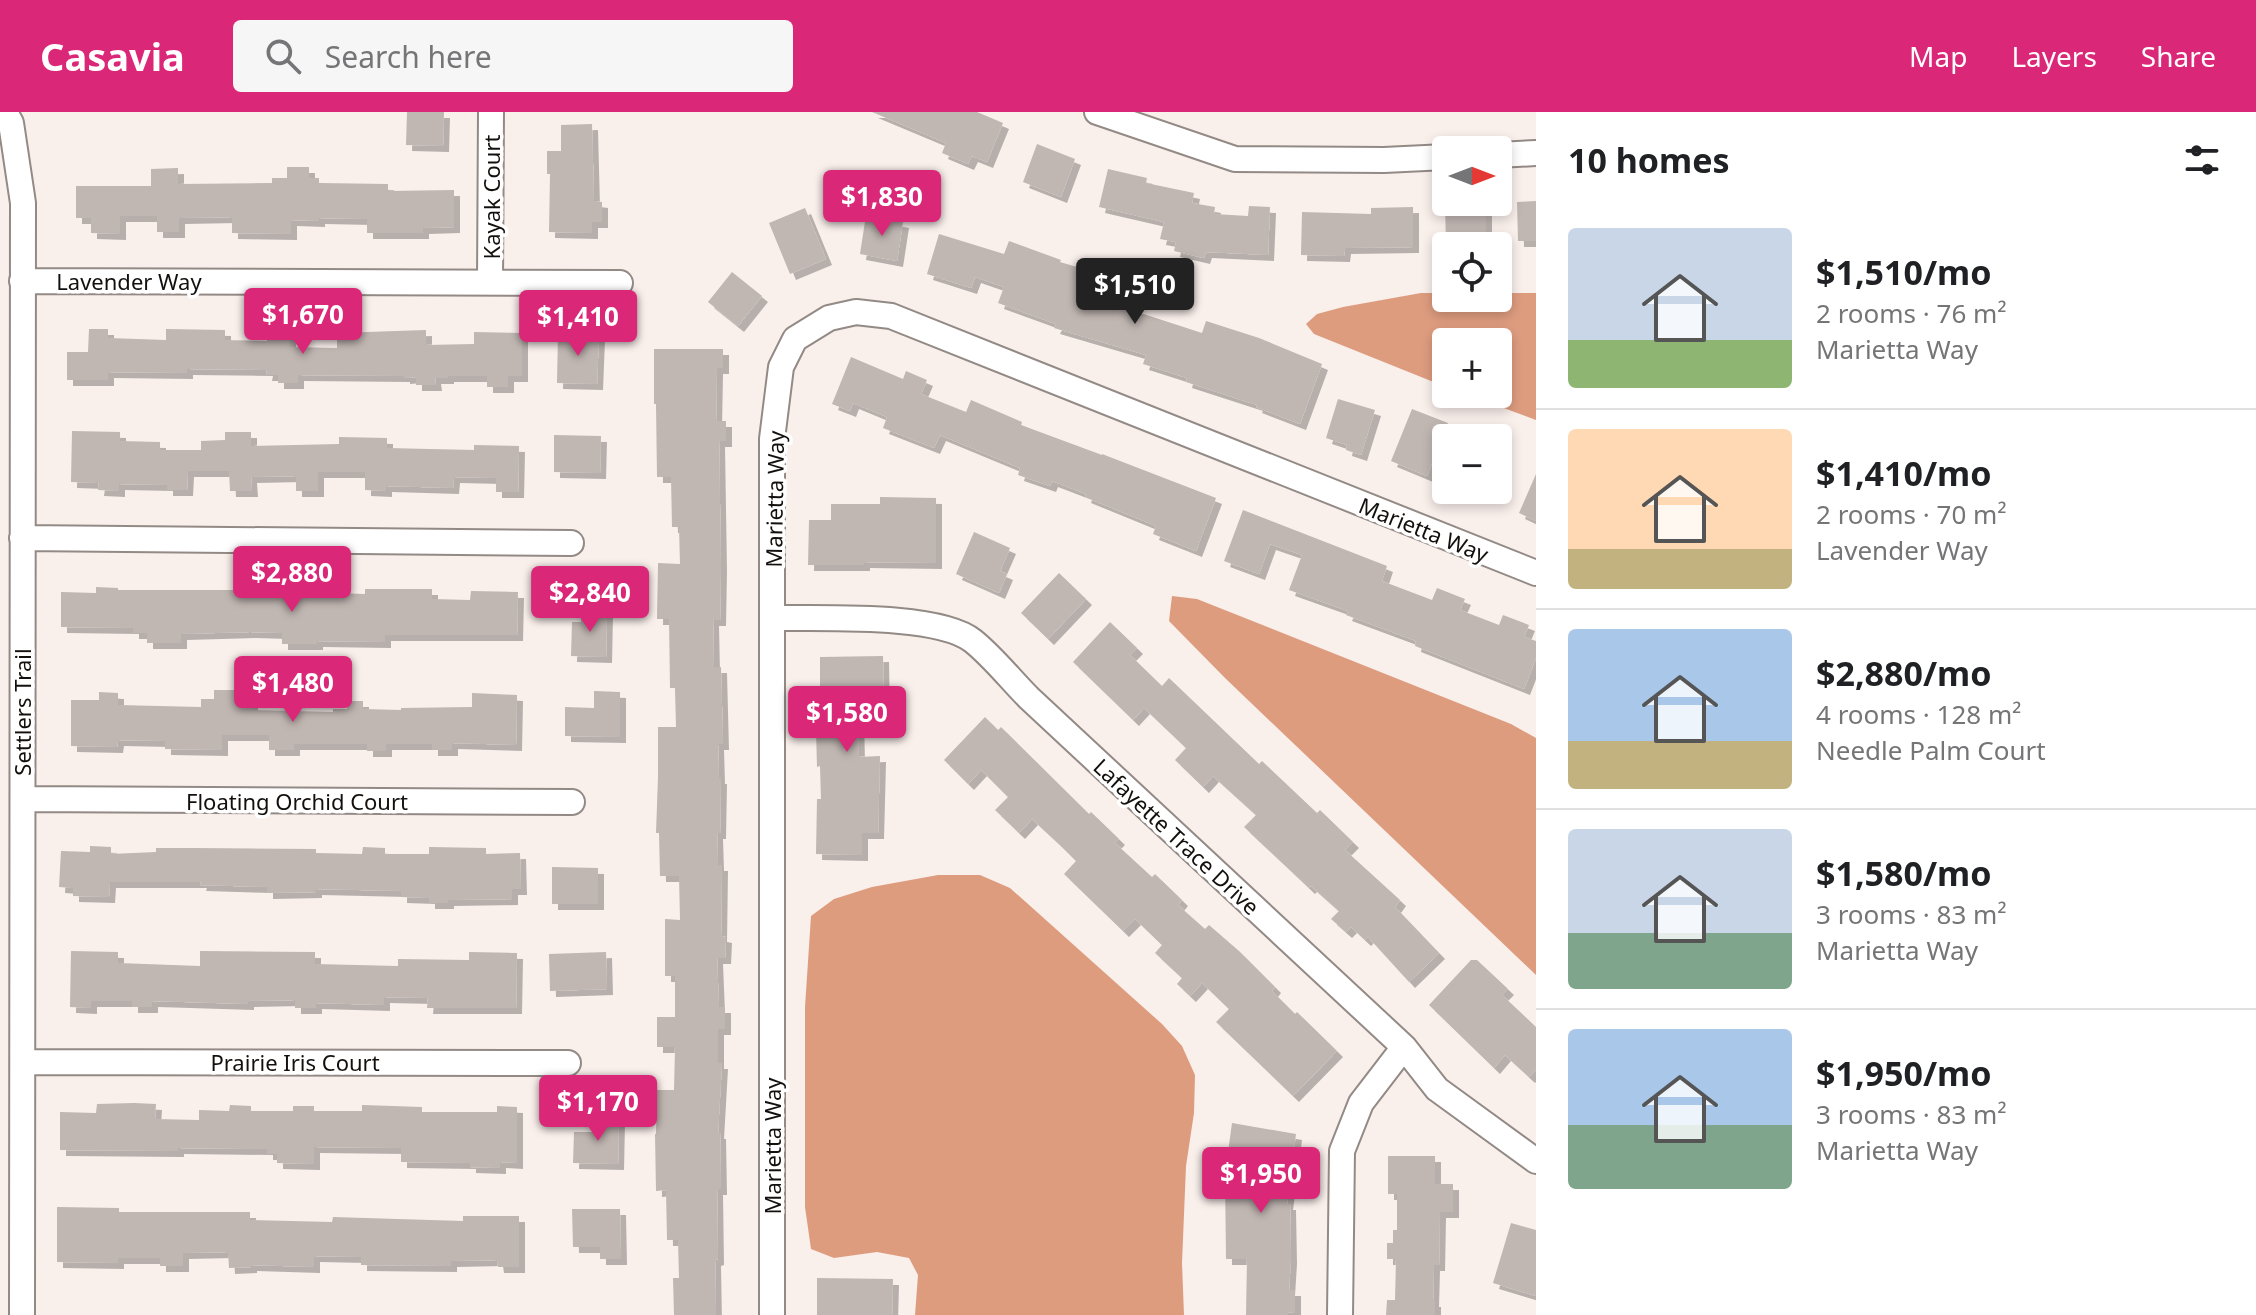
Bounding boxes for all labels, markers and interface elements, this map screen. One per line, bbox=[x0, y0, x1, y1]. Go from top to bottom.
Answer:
search box bbox=[233, 20, 793, 92]
text: Casavia bbox=[40, 30, 185, 82]
icon: search bbox=[261, 34, 305, 78]
text: Search here bbox=[325, 36, 492, 77]
text: Map bbox=[1909, 37, 1967, 75]
text: Layers bbox=[2011, 37, 2097, 75]
text: Share bbox=[2141, 37, 2216, 75]
street label: Kayak Court bbox=[476, 135, 506, 259]
north arrow bbox=[1432, 136, 1512, 216]
map controls bbox=[1432, 136, 1512, 504]
text: 10 homes bbox=[1568, 137, 1730, 183]
icon: filters bbox=[2180, 138, 2224, 182]
pin: $1,830 bbox=[817, 170, 947, 238]
text: $1,830 bbox=[841, 178, 923, 214]
button: locate bbox=[1432, 232, 1512, 312]
text: $1,510/mo bbox=[1816, 249, 1991, 295]
pin: $1,510 bbox=[1070, 258, 1200, 326]
icon: home bbox=[1632, 260, 1728, 356]
street label: Lavender Way bbox=[56, 266, 202, 296]
text: $1,510 bbox=[1094, 266, 1176, 302]
pin: $1,670 bbox=[238, 288, 368, 356]
pin: $1,410 bbox=[513, 290, 643, 358]
text: 2 rooms · 76 m² bbox=[1816, 295, 2006, 331]
text: $1,670 bbox=[262, 296, 344, 332]
text: $1,410 bbox=[537, 298, 619, 334]
button: + bbox=[1432, 328, 1512, 408]
text: Marietta Way bbox=[1816, 331, 1978, 367]
button: − bbox=[1432, 424, 1512, 504]
street label: Marietta Way bbox=[758, 429, 790, 568]
text: $1,410/mo bbox=[1816, 450, 1991, 496]
icon: home bbox=[1632, 461, 1728, 557]
street label: Marietta Way bbox=[1355, 489, 1494, 569]
text: 2 rooms · 70 m² bbox=[1816, 496, 2006, 532]
text: Lavender Way bbox=[1816, 532, 1988, 568]
pin: $2,880 bbox=[227, 546, 357, 614]
text: $2,880 bbox=[251, 554, 333, 590]
pin: $2,840 bbox=[525, 566, 655, 634]
text: $2,840 bbox=[549, 574, 631, 610]
street label: Settlers Trail bbox=[7, 648, 37, 776]
text: $2,880/mo bbox=[1816, 650, 1991, 696]
pin: $1,480 bbox=[228, 656, 358, 724]
icon: home bbox=[1632, 661, 1728, 757]
text: $1,480 bbox=[252, 664, 334, 700]
pin: $1,580 bbox=[782, 686, 912, 754]
text: $1,580 bbox=[806, 694, 888, 730]
text: 4 rooms · 128 m² bbox=[1816, 696, 2021, 732]
text: Needle Palm Court bbox=[1816, 732, 2046, 768]
street label: Lafayette Trace Drive bbox=[1088, 751, 1266, 921]
street label: Floating Orchid Court bbox=[186, 786, 408, 816]
text: $1,580/mo bbox=[1816, 850, 1991, 896]
icon: home bbox=[1632, 861, 1728, 957]
text: 3 rooms · 83 m² bbox=[1816, 896, 2006, 932]
text: Marietta Way bbox=[1816, 932, 1978, 968]
street label: Prairie Iris Court bbox=[210, 1047, 380, 1077]
text: $1,950/mo bbox=[1816, 1050, 1991, 1096]
icon: home bbox=[1632, 1061, 1728, 1157]
pin: $1,170 bbox=[533, 1075, 663, 1143]
street label: Marietta Way bbox=[757, 1077, 787, 1215]
text: $1,170 bbox=[557, 1083, 639, 1119]
text: 3 rooms · 83 m² bbox=[1816, 1096, 2006, 1132]
text: Marietta Way bbox=[1816, 1132, 1978, 1168]
pin: $1,950 bbox=[1196, 1147, 1326, 1215]
text: $1,950 bbox=[1220, 1155, 1302, 1191]

